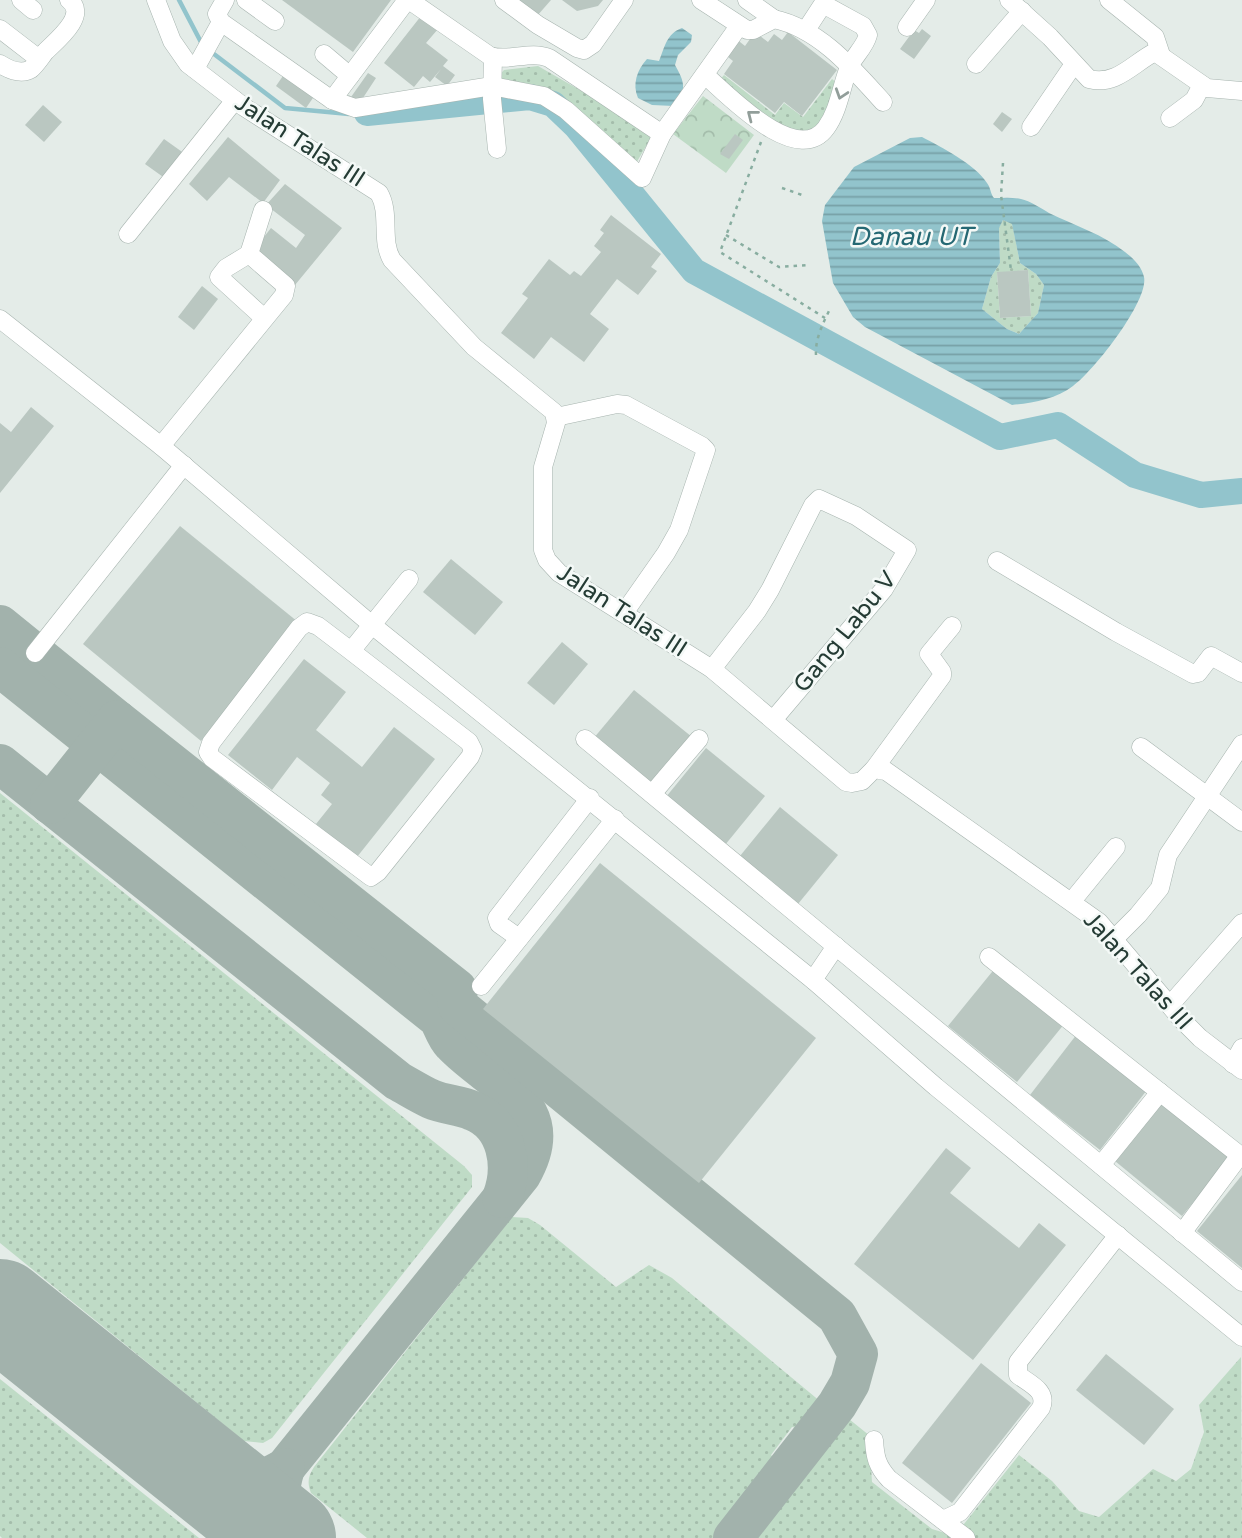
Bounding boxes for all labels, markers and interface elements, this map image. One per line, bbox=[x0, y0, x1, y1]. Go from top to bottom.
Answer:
one-way arrow bbox=[835, 87, 849, 99]
street label: Jalan Talas III bbox=[230, 88, 370, 194]
one-way arrow bbox=[747, 110, 760, 123]
water label: Danau UT bbox=[850, 221, 976, 252]
street label: Jalan Talas III bbox=[552, 558, 692, 664]
street label: Gang Labu V bbox=[787, 565, 903, 698]
street label: Jalan Talas III bbox=[1077, 906, 1199, 1036]

